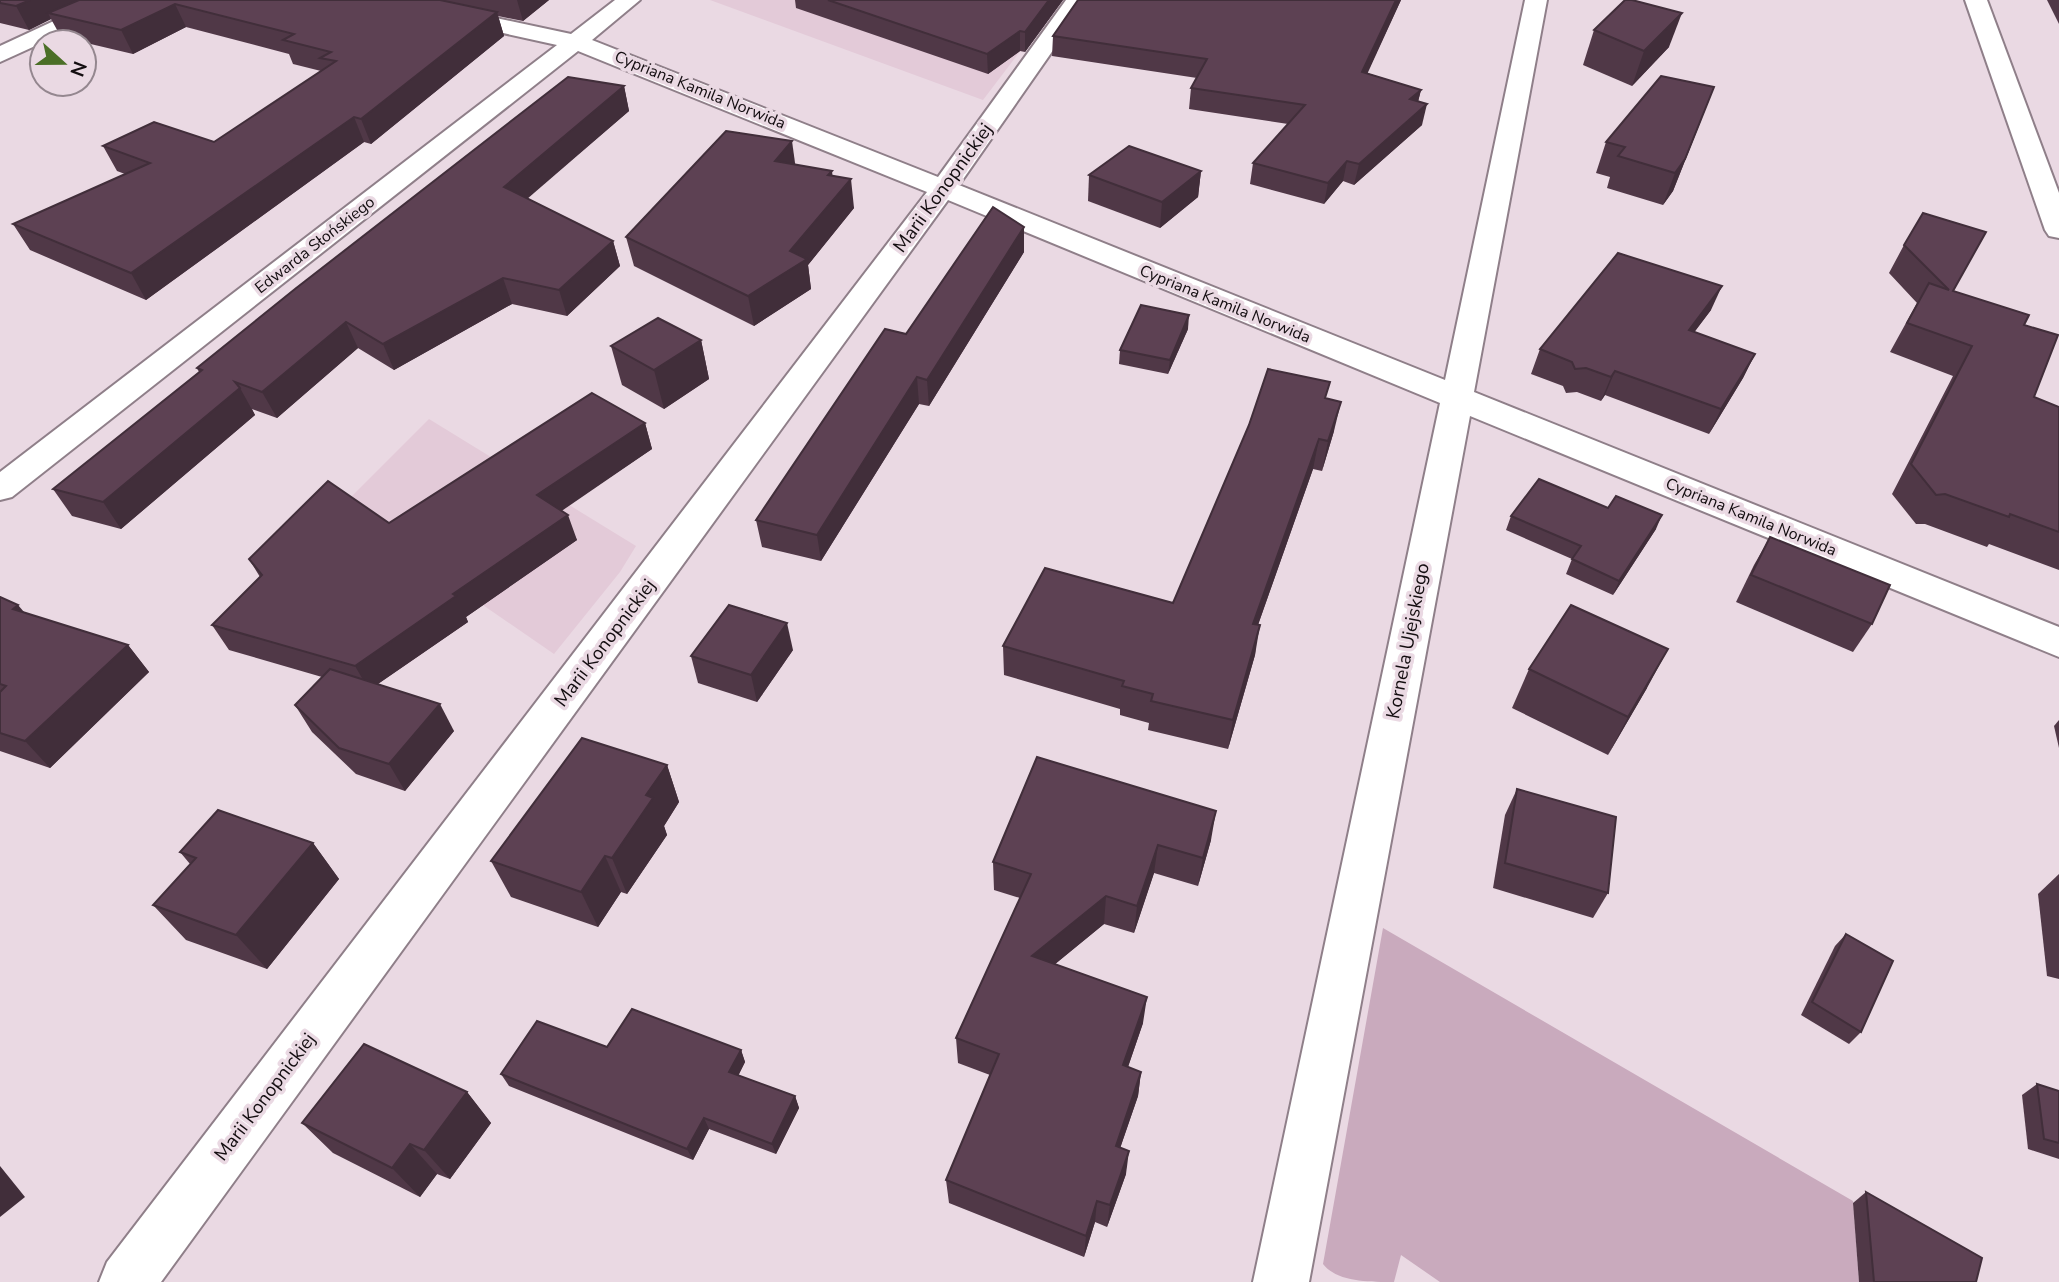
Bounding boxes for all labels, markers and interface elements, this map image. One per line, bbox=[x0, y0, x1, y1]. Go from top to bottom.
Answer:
north arrow bbox=[28, 28, 98, 98]
street label: Cypriana Kamila Norwida bbox=[611, 46, 789, 134]
text: N bbox=[63, 57, 93, 80]
street label: Marii Konopnickiej bbox=[887, 118, 999, 258]
street label: Edwarda Słońskiego bbox=[250, 191, 380, 299]
street label: Cypriana Kamila Norwida bbox=[1136, 260, 1314, 348]
street label: Cypriana Kamila Norwida bbox=[1662, 473, 1840, 561]
street label: Kornela Ujejskiego bbox=[1380, 561, 1436, 721]
street label: Marii Konopnickiej bbox=[548, 574, 662, 712]
street label: Marii Konopnickiej bbox=[208, 1028, 322, 1166]

